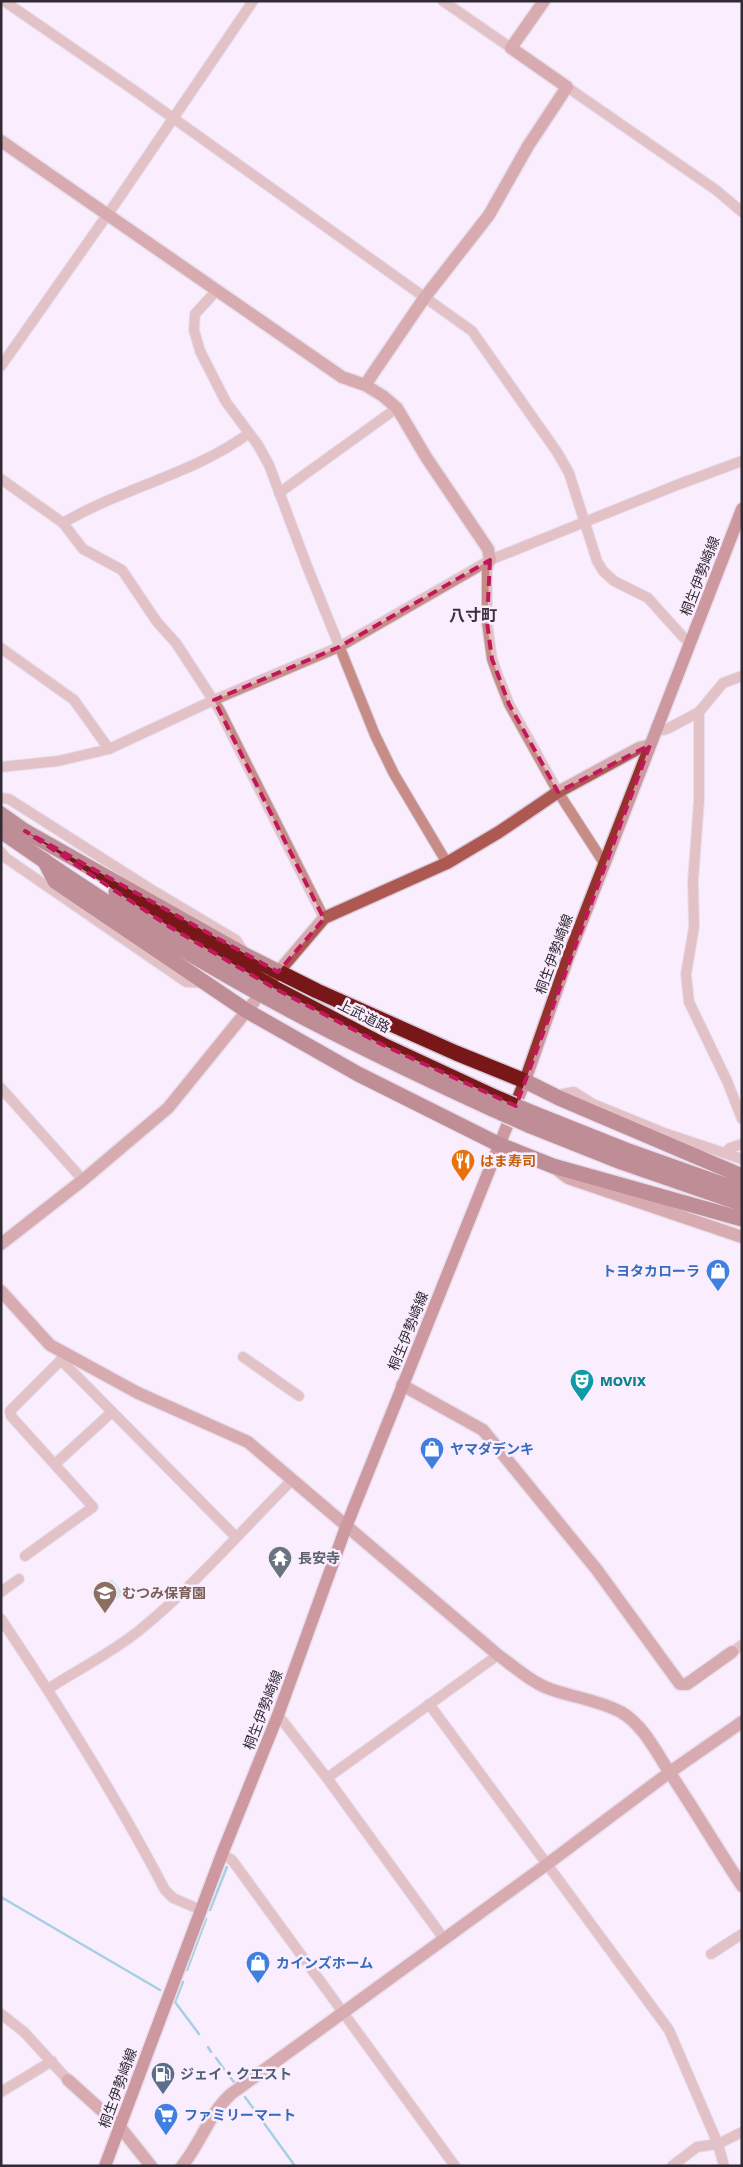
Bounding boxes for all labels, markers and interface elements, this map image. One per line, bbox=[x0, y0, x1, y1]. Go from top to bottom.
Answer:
street label: 桐生伊勢崎線 bbox=[677, 534, 723, 618]
district label: 八寸町 bbox=[449, 606, 497, 625]
street label: 桐生伊勢崎線 bbox=[532, 912, 576, 996]
street label: 上武道路 bbox=[335, 996, 393, 1036]
restaurant icon: はま寿司 bbox=[450, 1148, 476, 1182]
place label: はま寿司 bbox=[480, 1153, 536, 1169]
shop icon: トヨタカローラ bbox=[705, 1258, 731, 1292]
place label: トヨタカローラ bbox=[602, 1263, 700, 1279]
street label: 桐生伊勢崎線 bbox=[385, 1289, 431, 1373]
theatre icon: MOVIX bbox=[569, 1368, 595, 1402]
place label: MOVIX bbox=[600, 1373, 647, 1389]
shop icon: ヤマダデンキ bbox=[419, 1436, 445, 1470]
place label: ヤマダデンキ bbox=[450, 1441, 534, 1457]
temple icon: 長安寺 bbox=[267, 1545, 293, 1579]
place label: 長安寺 bbox=[298, 1550, 340, 1566]
school or university icon: むつみ保育園 bbox=[92, 1580, 118, 1614]
place label: むつみ保育園 bbox=[122, 1585, 206, 1601]
street label: 桐生伊勢崎線 bbox=[240, 1668, 286, 1752]
shop icon: カインズホーム bbox=[245, 1950, 271, 1984]
place label: カインズホーム bbox=[276, 1955, 373, 1971]
street label: 桐生伊勢崎線 bbox=[96, 2046, 140, 2130]
fuel station icon: ジェイ・クエスト bbox=[150, 2061, 176, 2095]
place label: ジェイ・クエスト bbox=[180, 2066, 292, 2082]
supermarket icon: ファミリーマート bbox=[153, 2102, 179, 2136]
place label: ファミリーマート bbox=[184, 2107, 296, 2123]

